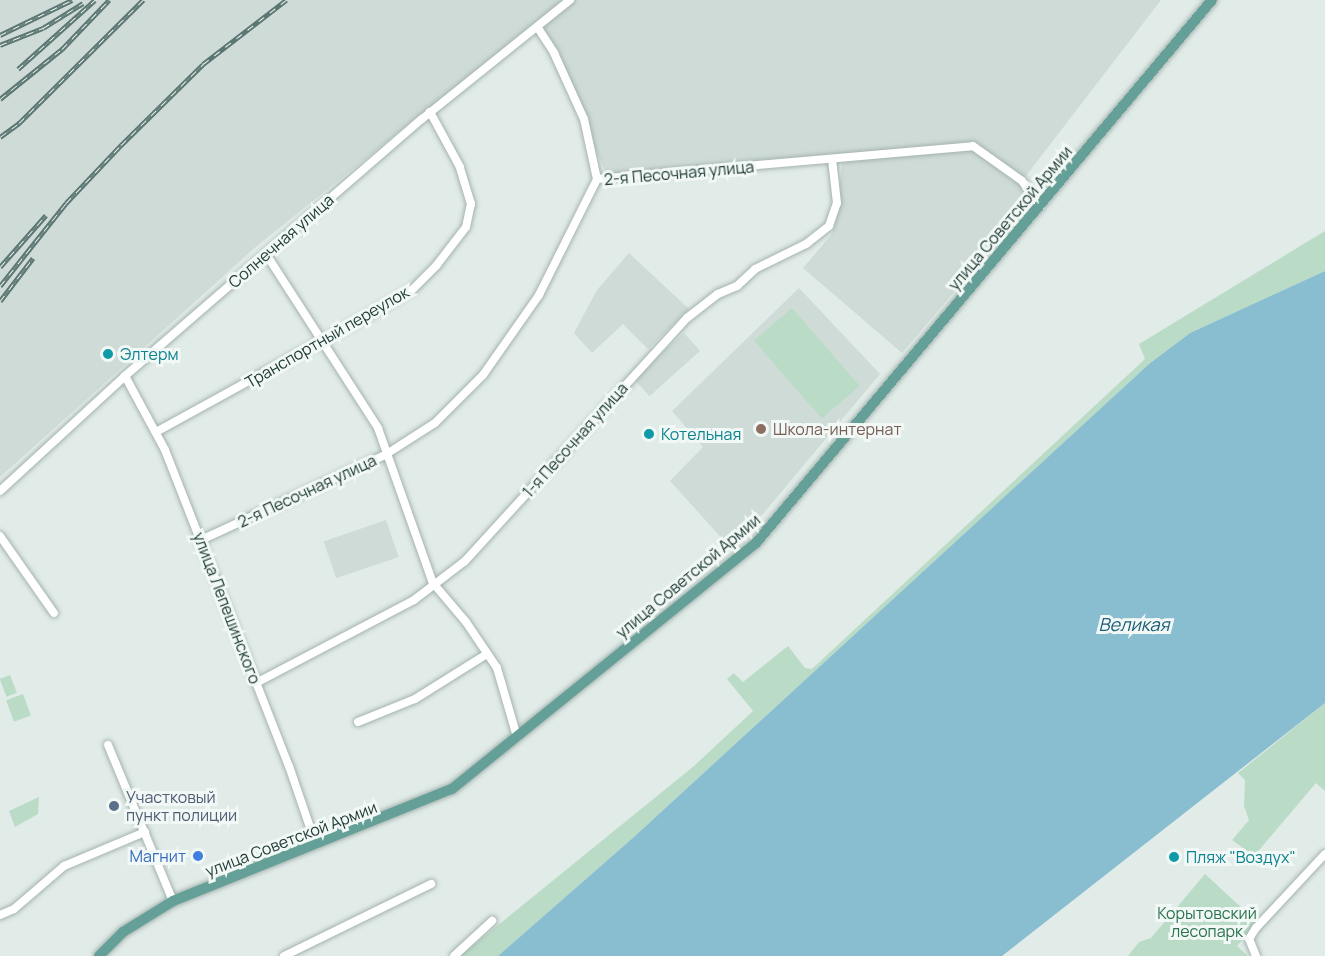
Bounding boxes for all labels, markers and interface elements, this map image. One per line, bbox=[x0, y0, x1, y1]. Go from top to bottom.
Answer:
street label: улица Советской Армии bbox=[944, 142, 1076, 294]
street label: 2-я Песочная улица bbox=[603, 157, 755, 189]
street label: Солнечная улица bbox=[224, 190, 338, 292]
street label: Транспортный переулок bbox=[242, 282, 412, 392]
place label: Элтерм bbox=[120, 344, 178, 364]
marker: Элтерм bbox=[101, 347, 115, 361]
street label: 1-я Песочная улица bbox=[518, 379, 632, 501]
place label: Школа-интернат bbox=[773, 419, 901, 439]
marker: Школа-интернат bbox=[754, 422, 768, 436]
place label: Котельная bbox=[661, 424, 741, 444]
marker: Котельная bbox=[642, 427, 656, 441]
street label: 2-я Песочная улица bbox=[235, 450, 379, 532]
street label: улица Советской Армии bbox=[612, 510, 764, 642]
street label: улица Лепешинского bbox=[189, 529, 265, 687]
water label: Великая bbox=[1098, 613, 1170, 635]
place label: Участковый пункт полиции bbox=[126, 787, 237, 825]
street label: улица Советской Армии bbox=[202, 797, 380, 881]
marker: Участковый пункт полиции bbox=[107, 799, 121, 813]
place label: Магнит bbox=[130, 846, 186, 866]
place label: Пляж "Воздух" bbox=[1186, 847, 1296, 867]
marker: Магнит bbox=[191, 849, 205, 863]
marker: Пляж "Воздух" bbox=[1167, 850, 1181, 864]
park label: Корытовский лесопарк bbox=[1157, 903, 1257, 941]

